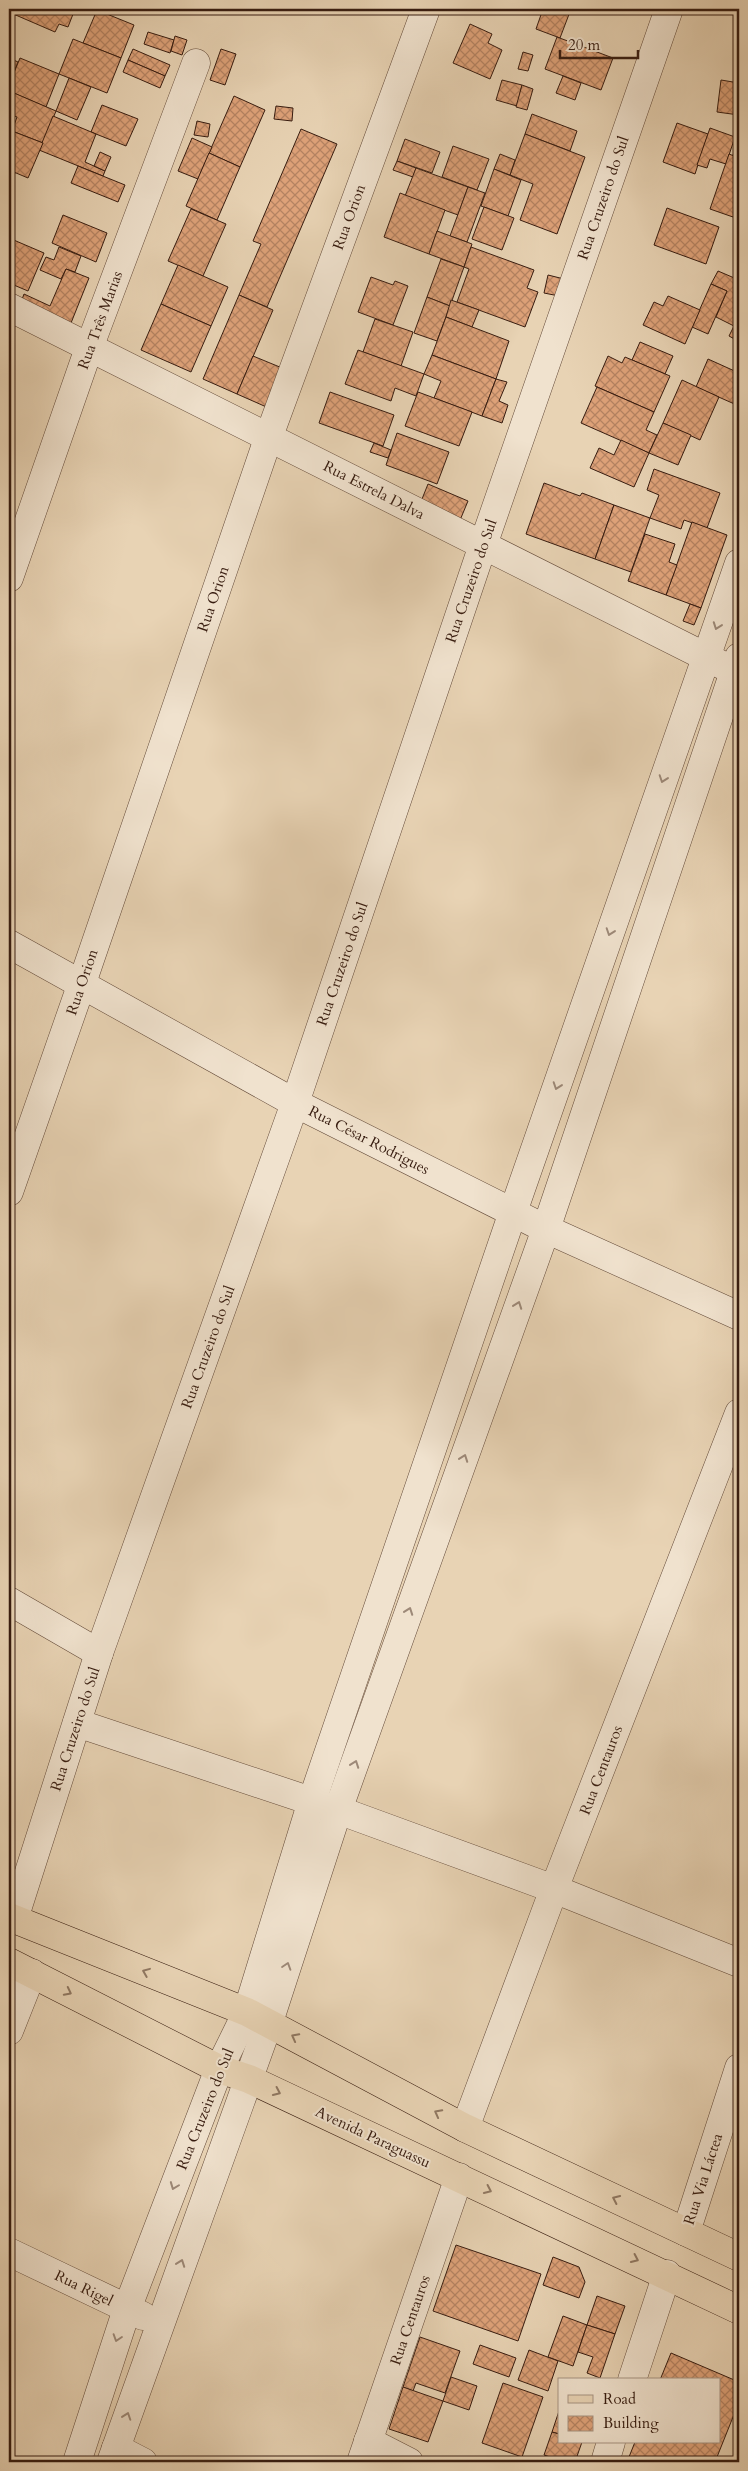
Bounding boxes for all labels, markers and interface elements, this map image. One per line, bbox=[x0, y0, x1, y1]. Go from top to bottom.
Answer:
scale bar bbox=[560, 28, 638, 60]
text: 20 m bbox=[568, 35, 600, 55]
street label: Rua Cruzeiro do Sul bbox=[572, 133, 634, 262]
street label: Rua Orion bbox=[328, 181, 370, 253]
street label: Rua Três Marias bbox=[73, 268, 127, 372]
street label: Rua Estrela Dalva bbox=[320, 456, 429, 524]
street label: Rua Cruzeiro do Sul bbox=[440, 516, 502, 645]
street label: Rua Orion bbox=[192, 563, 234, 635]
one-way arrow bbox=[713, 621, 723, 629]
one-way arrow bbox=[659, 774, 669, 783]
street label: Rua Cruzeiro do Sul bbox=[311, 899, 373, 1028]
one-way arrow bbox=[606, 928, 616, 936]
street label: Rua Orion bbox=[61, 946, 103, 1018]
one-way arrow bbox=[552, 1081, 562, 1090]
street label: Rua César Rodrigues bbox=[305, 1101, 433, 1179]
street label: Rua Cruzeiro do Sul bbox=[176, 1283, 240, 1411]
one-way arrow bbox=[513, 1301, 523, 1310]
one-way arrow bbox=[458, 1454, 468, 1463]
one-way arrow bbox=[403, 1607, 413, 1616]
street label: Rua Cruzeiro do Sul bbox=[46, 1664, 105, 1794]
street label: Rua Centauros bbox=[575, 1723, 627, 1817]
one-way arrow bbox=[349, 1760, 359, 1769]
one-way arrow bbox=[281, 1962, 291, 1971]
one-way arrow bbox=[142, 1968, 151, 1978]
one-way arrow bbox=[63, 1986, 72, 1996]
one-way arrow bbox=[291, 2033, 300, 2043]
street label: Rua Cruzeiro do Sul bbox=[172, 2045, 239, 2173]
one-way arrow bbox=[272, 2086, 281, 2096]
street label: Avenida Paraguassu bbox=[312, 2102, 434, 2172]
one-way arrow bbox=[434, 2109, 443, 2119]
street label: Rua Via Láctea bbox=[679, 2130, 727, 2227]
one-way arrow bbox=[170, 2181, 180, 2190]
one-way arrow bbox=[483, 2184, 492, 2195]
one-way arrow bbox=[612, 2195, 621, 2205]
one-way arrow bbox=[630, 2253, 639, 2263]
one-way arrow bbox=[175, 2259, 185, 2268]
street label: Rua Rigel bbox=[51, 2265, 117, 2311]
street label: Rua Centauros bbox=[385, 2272, 435, 2368]
one-way arrow bbox=[113, 2334, 123, 2342]
legend bbox=[558, 2378, 720, 2444]
text: Road bbox=[603, 2389, 636, 2409]
one-way arrow bbox=[121, 2412, 131, 2421]
text: Building bbox=[603, 2413, 659, 2433]

